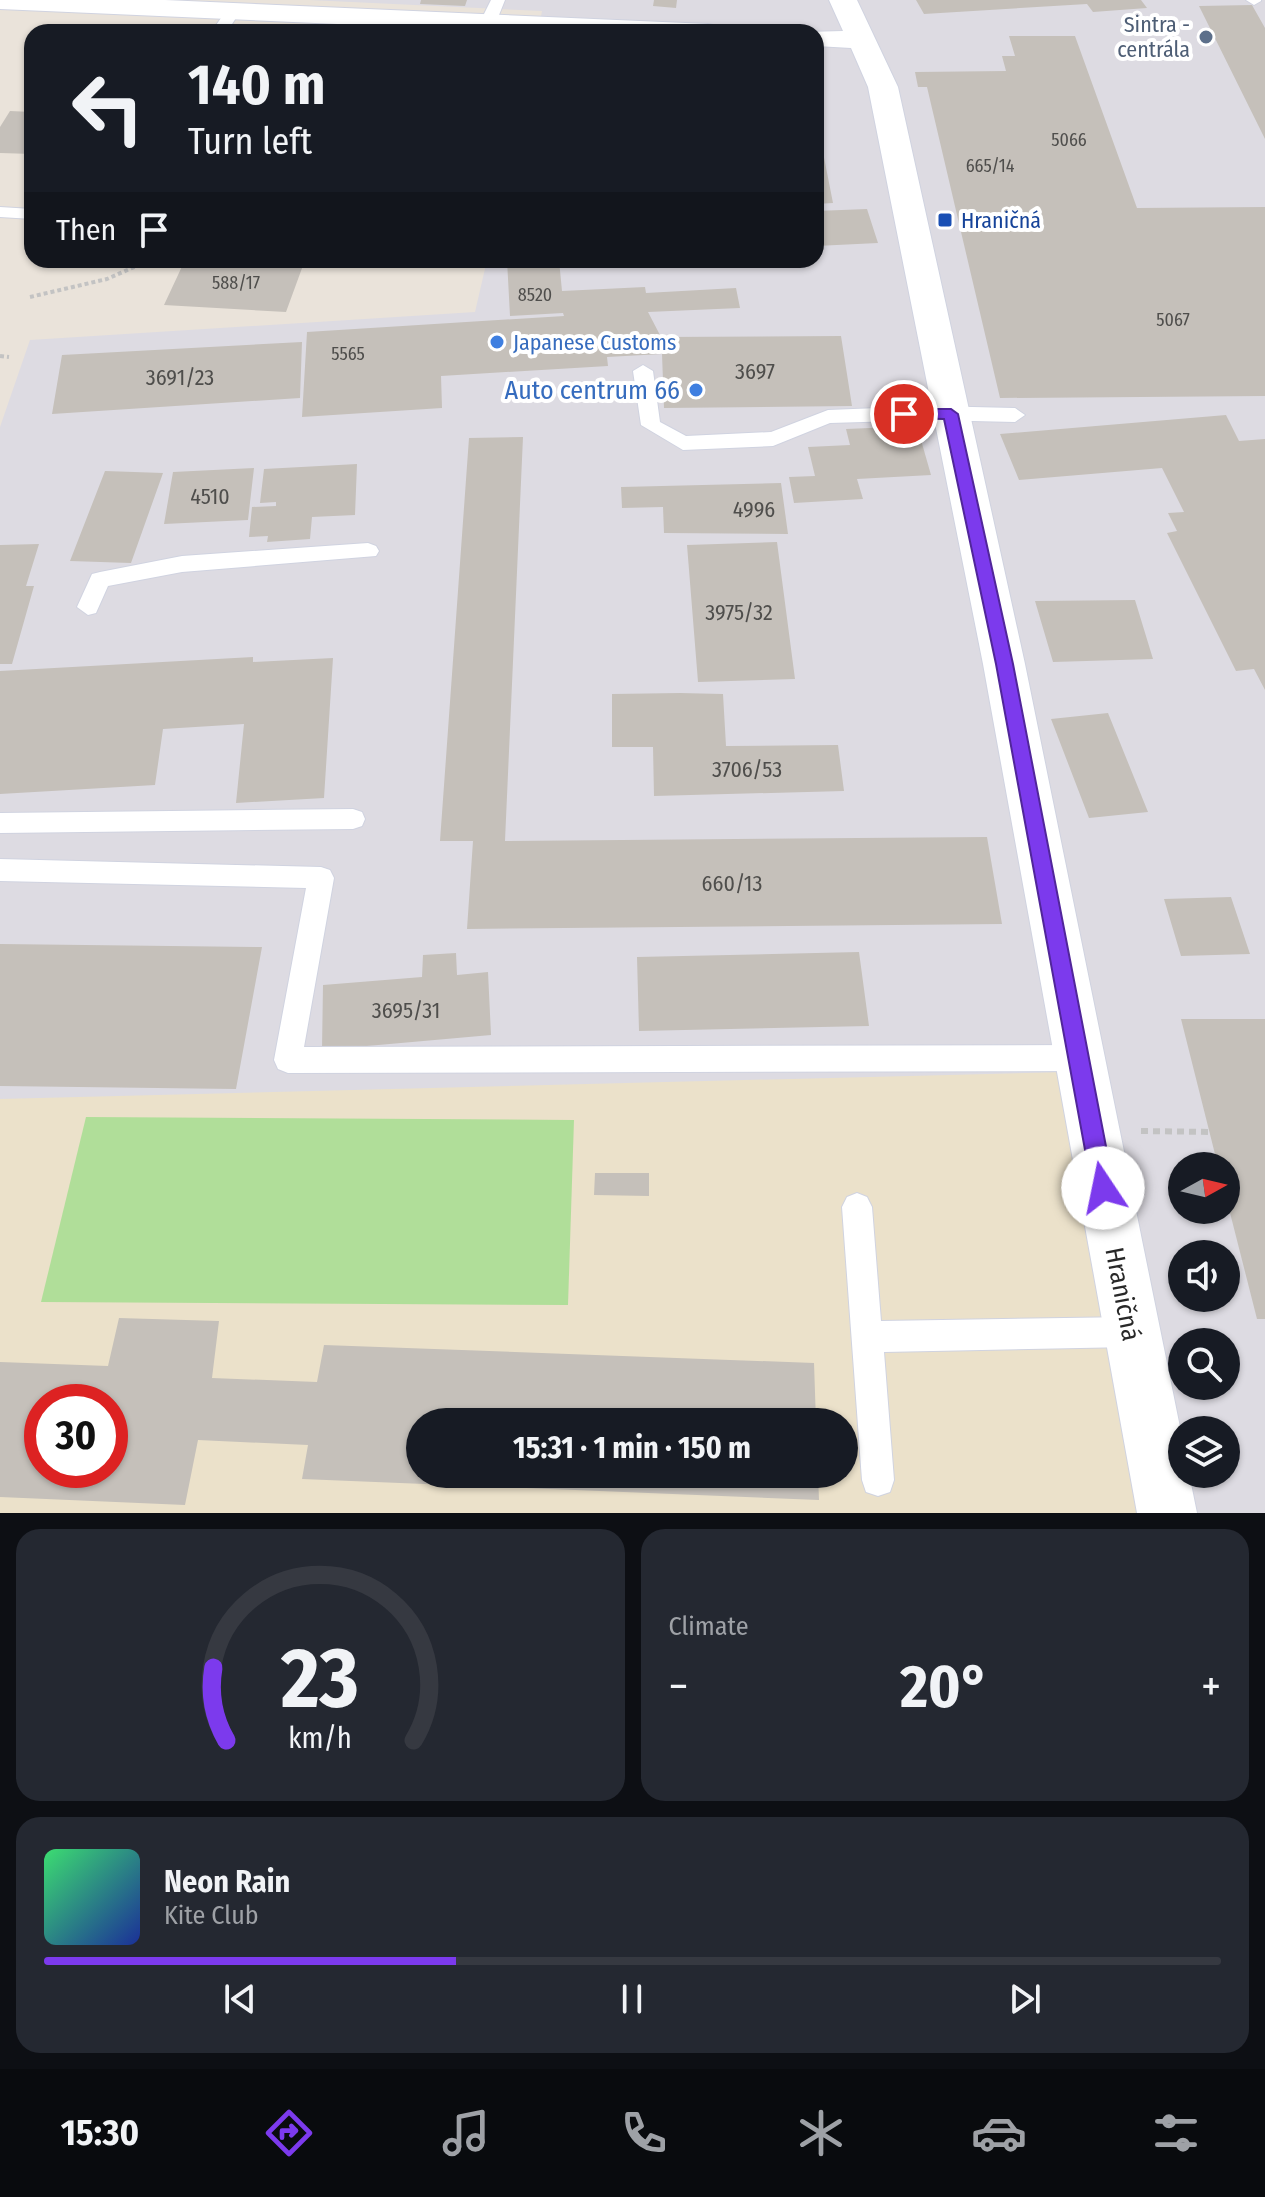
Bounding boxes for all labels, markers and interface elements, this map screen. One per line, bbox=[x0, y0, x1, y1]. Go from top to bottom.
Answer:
place label: Sintra - centrála bbox=[1117, 11, 1190, 63]
marker: Sintra - centrála bbox=[1197, 28, 1215, 46]
text: 140 m bbox=[188, 52, 325, 119]
icon: left bbox=[56, 56, 160, 160]
text: Turn left bbox=[188, 120, 312, 164]
house number: 5066 bbox=[1051, 129, 1087, 151]
house number: 665/14 bbox=[966, 155, 1015, 177]
place label: Hraničná bbox=[961, 207, 1041, 234]
icon: arrive bbox=[132, 208, 176, 252]
marker: Hraničná bbox=[936, 211, 954, 229]
text: Then bbox=[56, 212, 116, 248]
house number: 588/17 bbox=[212, 272, 260, 294]
house number: 8520 bbox=[518, 284, 552, 306]
house number: 5067 bbox=[1156, 309, 1190, 331]
place label: Japanese Customs bbox=[513, 329, 676, 356]
marker: Japanese Customs bbox=[488, 333, 506, 351]
house number: 5565 bbox=[331, 343, 365, 365]
house number: 3697 bbox=[735, 358, 775, 385]
house number: 3691/23 bbox=[146, 364, 214, 391]
place label: Auto centrum 66 bbox=[505, 375, 680, 406]
pin bbox=[870, 380, 938, 448]
marker: Auto centrum 66 bbox=[687, 381, 705, 399]
icon: arrive bbox=[882, 392, 926, 436]
house number: 4510 bbox=[190, 483, 230, 510]
house number: 4996 bbox=[733, 496, 775, 523]
house number: 3975/32 bbox=[705, 599, 773, 626]
house number: 3706/53 bbox=[712, 756, 782, 783]
house number: 660/13 bbox=[702, 870, 762, 897]
house number: 3695/31 bbox=[372, 997, 440, 1024]
position arrow bbox=[1061, 1146, 1145, 1230]
north arrow bbox=[1168, 1152, 1240, 1224]
map controls bbox=[1168, 1152, 1240, 1488]
button: sound bbox=[1168, 1240, 1240, 1312]
street label: Hraničná bbox=[1098, 1245, 1147, 1343]
button: search bbox=[1168, 1328, 1240, 1400]
speed limit sign: 30 bbox=[24, 1384, 128, 1488]
button: layers bbox=[1168, 1416, 1240, 1488]
text: 15:31 · 1 min · 150 m bbox=[513, 1430, 751, 1466]
text: Climate bbox=[669, 1611, 749, 1642]
text: 23 bbox=[280, 1629, 359, 1729]
text: 20° bbox=[900, 1651, 989, 1723]
text: − bbox=[669, 1660, 688, 1713]
text: + bbox=[1201, 1660, 1221, 1713]
text: km/h bbox=[288, 1721, 352, 1756]
text: Neon Rain bbox=[164, 1864, 290, 1900]
text: Kite Club bbox=[164, 1900, 259, 1931]
icon: previous bbox=[218, 1977, 262, 2021]
icon: pause bbox=[610, 1977, 654, 2021]
icon: next bbox=[1003, 1977, 1047, 2021]
icon: directions bbox=[261, 2105, 317, 2161]
icon: music bbox=[438, 2105, 494, 2161]
icon: phone bbox=[616, 2105, 672, 2161]
icon: climate bbox=[793, 2105, 849, 2161]
icon: car bbox=[971, 2105, 1027, 2161]
icon: filters bbox=[1148, 2105, 1204, 2161]
text: 15:30 bbox=[61, 2111, 139, 2155]

